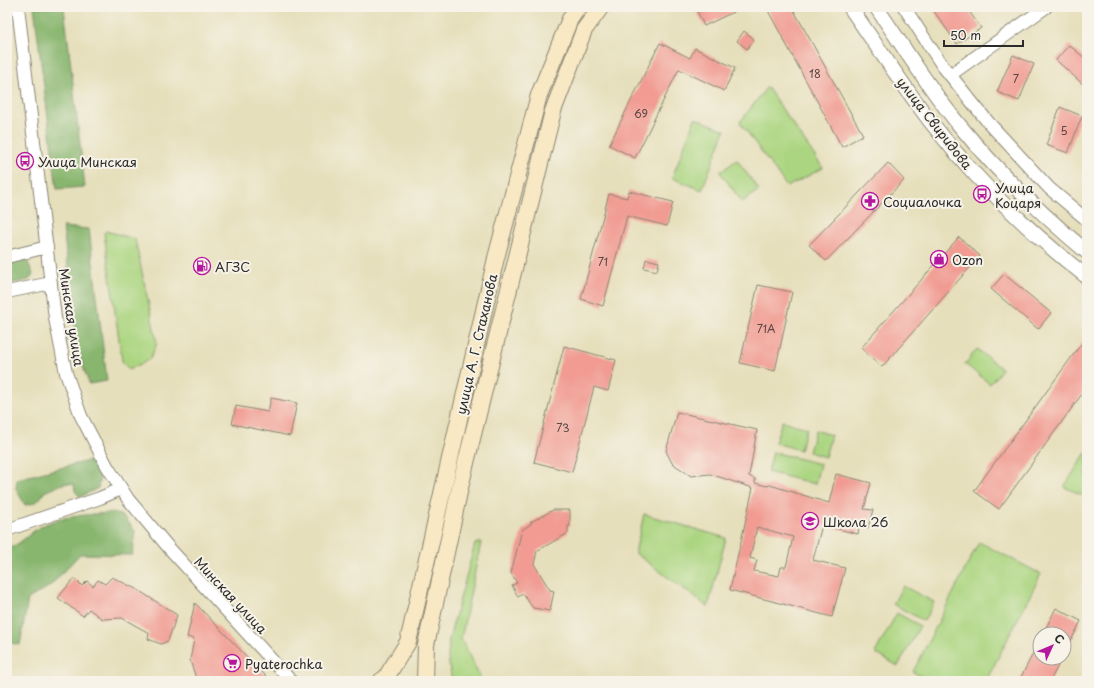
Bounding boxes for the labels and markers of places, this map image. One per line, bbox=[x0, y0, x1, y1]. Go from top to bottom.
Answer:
bus stop icon: Улица Минская bbox=[15, 151, 35, 171]
place label: Улица Минская bbox=[38, 152, 137, 171]
place label: Улица Коцаря bbox=[995, 178, 1041, 212]
bus stop icon: Улица Коцаря bbox=[972, 184, 992, 204]
pharmacy icon: Социалочка bbox=[860, 191, 880, 211]
place label: Социалочка bbox=[883, 192, 962, 211]
shop icon: Ozon bbox=[929, 249, 949, 269]
place label: Ozon bbox=[952, 250, 983, 269]
fuel station icon: АГЗС bbox=[192, 256, 212, 276]
place label: АГЗС bbox=[215, 257, 250, 276]
school or university icon: Школа 26 bbox=[800, 511, 820, 531]
place label: Школа 26 bbox=[823, 512, 888, 531]
supermarket icon: Pyaterochka bbox=[222, 653, 242, 673]
place label: Pyaterochka bbox=[245, 654, 323, 673]

